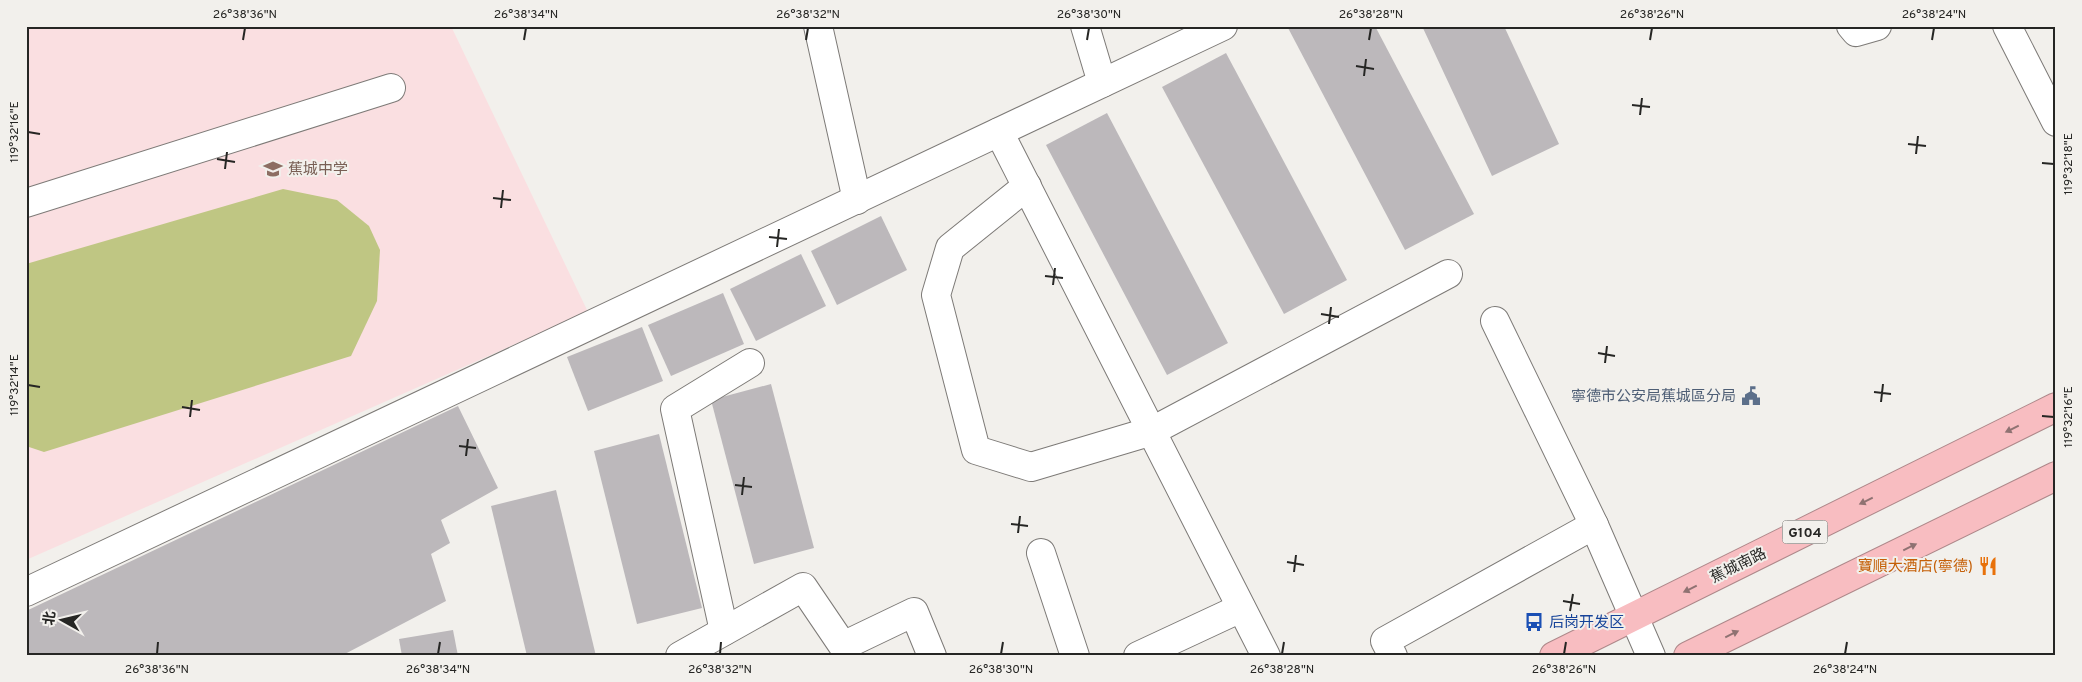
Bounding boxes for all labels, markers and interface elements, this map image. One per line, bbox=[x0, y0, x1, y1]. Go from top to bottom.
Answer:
text: 26°38'36"N bbox=[213, 7, 277, 23]
text: 26°38'34"N bbox=[494, 7, 558, 23]
text: 26°38'32"N bbox=[776, 7, 840, 23]
text: 26°38'30"N bbox=[1057, 7, 1121, 23]
text: 26°38'28"N bbox=[1339, 7, 1403, 23]
text: 26°38'26"N bbox=[1620, 7, 1684, 23]
text: 26°38'24"N bbox=[1902, 7, 1966, 23]
text: 119°32'16"E bbox=[7, 101, 23, 163]
text: 119°32'18"E bbox=[2061, 133, 2077, 195]
school or university icon: 蕉城中学 bbox=[262, 158, 284, 180]
place label: 蕉城中学 bbox=[288, 161, 348, 180]
text: 119°32'14"E bbox=[7, 354, 23, 416]
public building icon: 寧德市公安局蕉城區分局 bbox=[1740, 385, 1762, 407]
text: 119°32'16"E bbox=[2061, 386, 2077, 448]
place label: 寧德市公安局蕉城區分局 bbox=[1571, 387, 1736, 407]
one-way arrow bbox=[2005, 425, 2019, 433]
one-way arrow bbox=[1859, 497, 1874, 505]
road number: G104 bbox=[1782, 520, 1828, 544]
one-way arrow bbox=[1902, 543, 1917, 552]
street label: 蕉城南路 bbox=[1708, 545, 1770, 588]
restaurant icon: 寶順大酒店(寧德) bbox=[1977, 555, 1999, 577]
place label: 寶順大酒店(寧德) bbox=[1858, 557, 1973, 577]
one-way arrow bbox=[1682, 585, 1697, 593]
north arrow bbox=[38, 594, 88, 644]
text: 北 bbox=[41, 610, 60, 627]
bus stop icon: 后岗开发区 bbox=[1523, 611, 1545, 633]
place label: 后岗开发区 bbox=[1549, 614, 1624, 633]
one-way arrow bbox=[1725, 630, 1739, 638]
text: 26°38'36"N bbox=[125, 662, 189, 678]
text: 26°38'34"N bbox=[406, 662, 470, 678]
text: 26°38'32"N bbox=[688, 662, 752, 678]
text: 26°38'30"N bbox=[969, 662, 1033, 678]
text: 26°38'28"N bbox=[1250, 662, 1314, 678]
text: 26°38'26"N bbox=[1532, 662, 1596, 678]
text: 26°38'24"N bbox=[1813, 662, 1877, 678]

